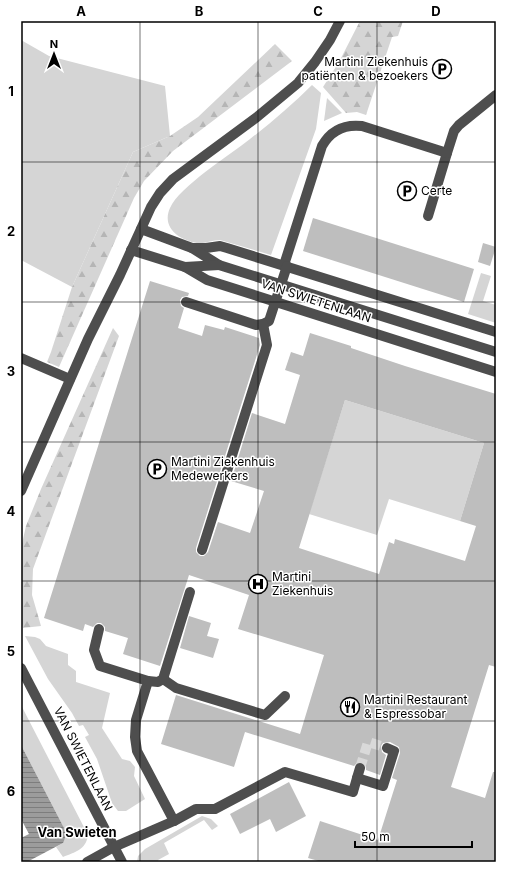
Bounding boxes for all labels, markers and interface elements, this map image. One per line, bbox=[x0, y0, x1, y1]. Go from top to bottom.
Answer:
text: A bbox=[76, 3, 86, 19]
text: B bbox=[195, 3, 204, 19]
text: C bbox=[313, 3, 323, 19]
text: D bbox=[431, 3, 441, 19]
north arrow bbox=[34, 34, 74, 74]
text: N bbox=[50, 37, 58, 51]
place label: Martini Ziekenhuis patiënten & bezoekers bbox=[302, 54, 428, 83]
parking icon: Martini Ziekenhuis patiënten & bezoekers bbox=[431, 58, 453, 80]
text: 1 bbox=[8, 83, 14, 99]
parking icon: Certe bbox=[396, 180, 418, 202]
place label: Certe bbox=[421, 183, 452, 198]
text: 2 bbox=[7, 223, 15, 239]
street label: VAN SWIETENLAAN bbox=[259, 276, 373, 325]
text: 3 bbox=[7, 363, 15, 379]
place label: Martini Ziekenhuis Medewerkers bbox=[171, 454, 275, 483]
parking icon: Martini Ziekenhuis Medewerkers bbox=[146, 458, 168, 480]
text: 4 bbox=[7, 503, 16, 519]
place label: Martini Ziekenhuis bbox=[272, 569, 333, 598]
hospital icon: Martini Ziekenhuis bbox=[247, 573, 269, 595]
text: 5 bbox=[7, 643, 15, 659]
place label: Martini Restaurant & Espressobar bbox=[364, 692, 468, 721]
restaurant icon: Martini Restaurant & Espressobar bbox=[339, 696, 361, 718]
street label: VAN SWIETENLAAN bbox=[51, 704, 116, 813]
text: 6 bbox=[7, 783, 15, 799]
scale bar bbox=[355, 823, 472, 849]
district label: Van Swieten bbox=[38, 824, 116, 840]
text: 50 m bbox=[361, 829, 390, 844]

